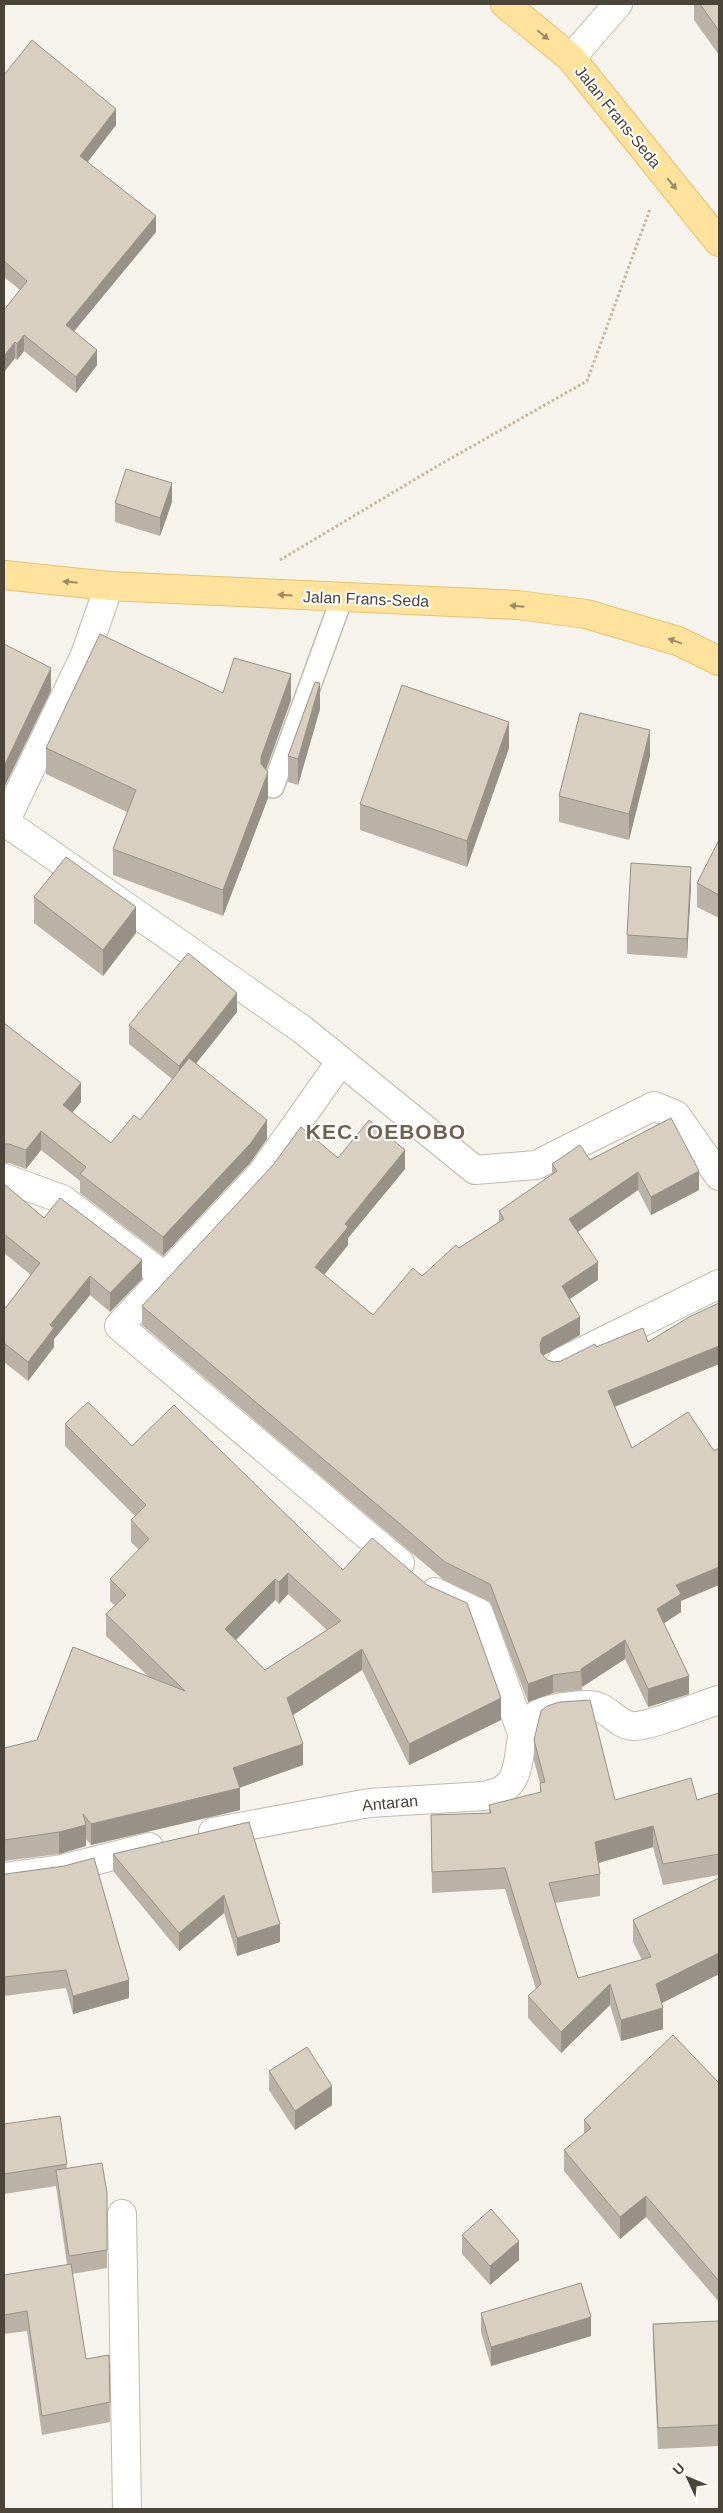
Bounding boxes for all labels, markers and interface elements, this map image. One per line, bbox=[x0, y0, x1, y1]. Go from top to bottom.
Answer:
one-way arrow bbox=[536, 29, 549, 40]
street label: Jalan Frans-Seda bbox=[572, 63, 664, 171]
one-way arrow bbox=[667, 177, 678, 190]
one-way arrow bbox=[62, 578, 78, 586]
street label: Jalan Frans-Seda bbox=[303, 588, 430, 610]
one-way arrow bbox=[276, 591, 292, 599]
one-way arrow bbox=[509, 601, 525, 609]
one-way arrow bbox=[667, 637, 682, 645]
district label: KEC. OEBOBO bbox=[306, 1120, 466, 1143]
street label: Antaran bbox=[361, 1792, 419, 1814]
north arrow bbox=[663, 2453, 713, 2503]
text: U bbox=[669, 2460, 688, 2478]

